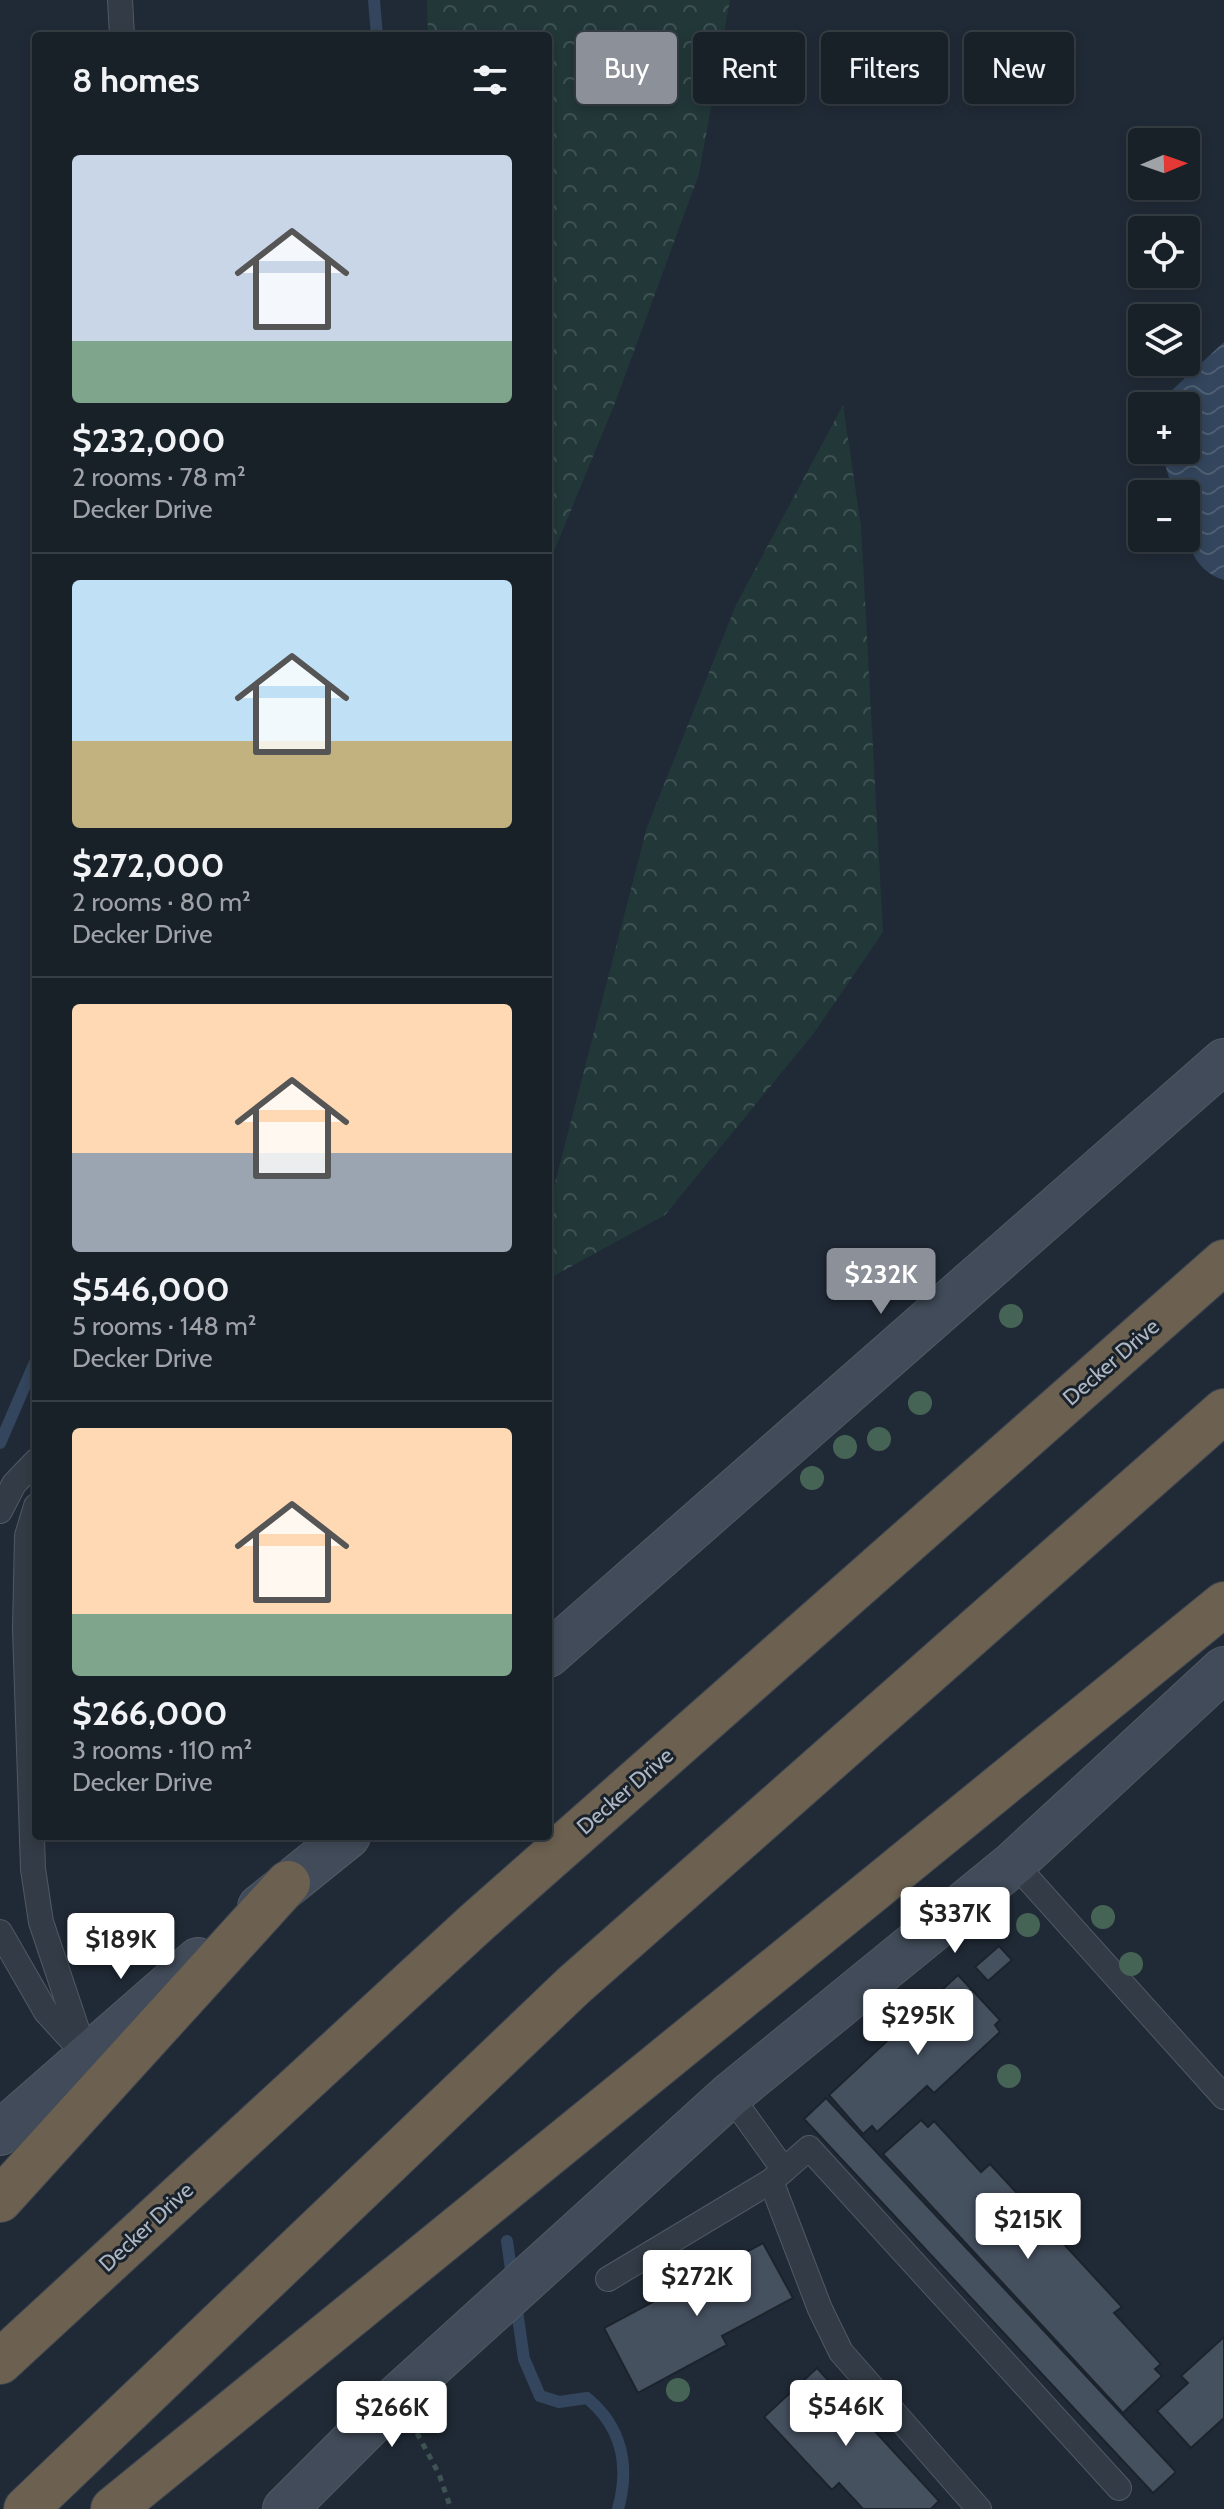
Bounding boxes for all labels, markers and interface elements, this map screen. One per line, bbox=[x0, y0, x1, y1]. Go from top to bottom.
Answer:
chip: Buy bbox=[576, 32, 677, 104]
chip: Rent bbox=[693, 32, 805, 104]
chip: Filters bbox=[821, 32, 948, 104]
chip: New bbox=[964, 32, 1074, 104]
icon: filters bbox=[468, 58, 512, 102]
text: 8 homes bbox=[72, 59, 200, 101]
north arrow bbox=[1128, 128, 1200, 200]
map controls bbox=[1128, 128, 1200, 552]
icon: home bbox=[220, 207, 364, 351]
button: locate bbox=[1128, 216, 1200, 288]
button: layers bbox=[1128, 304, 1200, 376]
button: + bbox=[1128, 392, 1200, 464]
text: $232,000 bbox=[72, 419, 226, 461]
text: 2 rooms · 78 m² bbox=[72, 461, 246, 493]
button: − bbox=[1128, 480, 1200, 552]
text: Decker Drive bbox=[72, 493, 213, 525]
icon: home bbox=[220, 632, 364, 776]
text: $272,000 bbox=[72, 844, 225, 886]
text: 2 rooms · 80 m² bbox=[72, 886, 251, 918]
text: Decker Drive bbox=[72, 918, 213, 950]
icon: home bbox=[220, 1056, 364, 1200]
pin: $232K bbox=[825, 1248, 937, 1316]
text: $232K bbox=[845, 1258, 917, 1290]
text: $546,000 bbox=[72, 1268, 230, 1310]
text: 5 rooms · 148 m² bbox=[72, 1310, 256, 1342]
street label: Decker Drive bbox=[1057, 1313, 1165, 1411]
text: Decker Drive bbox=[72, 1342, 213, 1374]
icon: home bbox=[220, 1480, 364, 1624]
text: $266,000 bbox=[72, 1692, 228, 1734]
text: 3 rooms · 110 m² bbox=[72, 1734, 252, 1766]
street label: Decker Drive bbox=[571, 1742, 679, 1840]
text: Decker Drive bbox=[72, 1766, 213, 1798]
pin: $337K bbox=[899, 1887, 1011, 1955]
text: $337K bbox=[919, 1897, 991, 1929]
pin: $189K bbox=[65, 1913, 177, 1981]
text: $189K bbox=[85, 1923, 157, 1955]
pin: $295K bbox=[862, 1989, 974, 2057]
text: $295K bbox=[881, 1999, 955, 2031]
street label: Decker Drive bbox=[93, 2177, 199, 2277]
pin: $215K bbox=[972, 2193, 1084, 2261]
text: $215K bbox=[994, 2203, 1062, 2235]
pin: $272K bbox=[641, 2250, 753, 2318]
text: $272K bbox=[661, 2260, 733, 2292]
pin: $546K bbox=[790, 2380, 902, 2448]
pin: $266K bbox=[336, 2381, 448, 2449]
text: $546K bbox=[808, 2390, 884, 2422]
text: $266K bbox=[355, 2391, 429, 2423]

